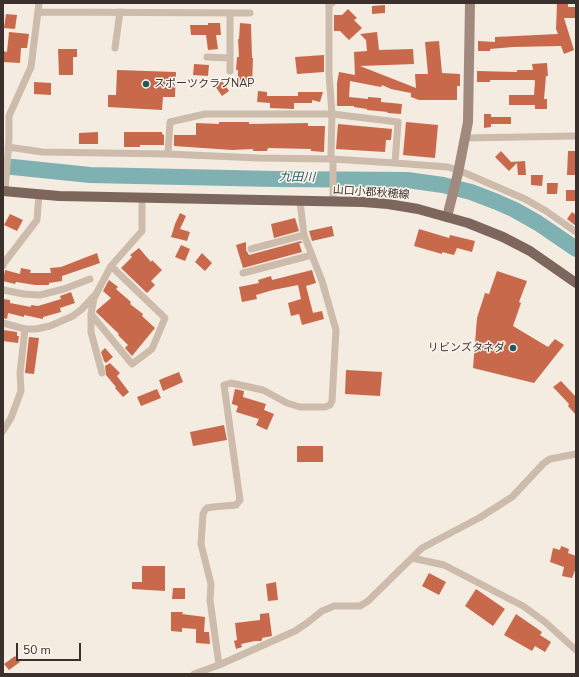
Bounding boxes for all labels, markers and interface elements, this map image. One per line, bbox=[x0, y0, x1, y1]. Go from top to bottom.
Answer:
place label: スポーツクラブNAP bbox=[154, 77, 254, 91]
marker: スポーツクラブNAP bbox=[141, 79, 151, 89]
water label: 九田川 bbox=[279, 170, 315, 186]
street label: 山口小郡秋穂線 bbox=[332, 184, 410, 202]
place label: リビンズタネダ bbox=[428, 341, 505, 355]
marker: リビンズタネダ bbox=[508, 343, 518, 353]
scale bar bbox=[18, 635, 83, 661]
text: 50 m bbox=[23, 642, 51, 658]

